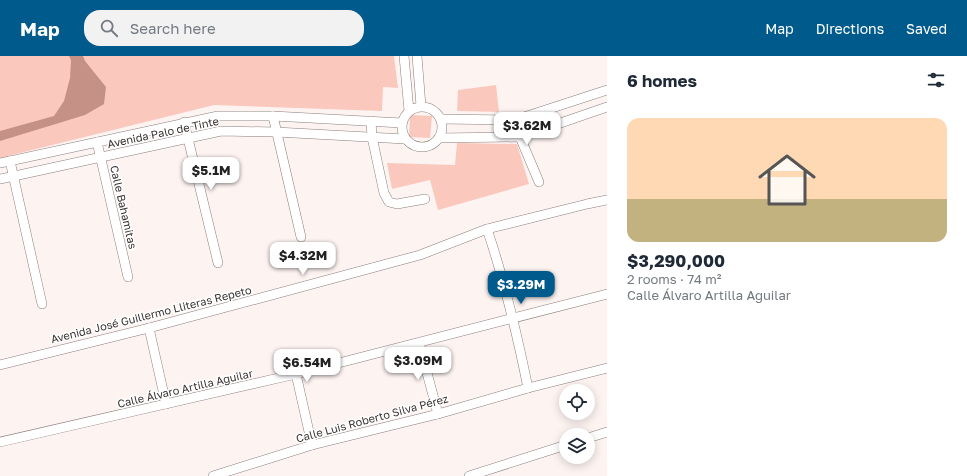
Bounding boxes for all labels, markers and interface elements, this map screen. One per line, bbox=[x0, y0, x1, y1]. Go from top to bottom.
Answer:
search box bbox=[84, 10, 364, 46]
text: Map bbox=[20, 17, 60, 40]
icon: search bbox=[98, 17, 120, 39]
text: Search here bbox=[130, 19, 216, 37]
text: Map bbox=[765, 20, 794, 37]
text: Directions bbox=[816, 20, 884, 37]
text: Saved bbox=[906, 20, 947, 37]
icon: filters bbox=[925, 69, 947, 91]
text: 6 homes bbox=[627, 70, 697, 91]
pin: $3.62M bbox=[494, 112, 560, 146]
street label: Avenida Palo de Tinte bbox=[106, 114, 220, 150]
text: $3.62M bbox=[503, 117, 551, 133]
icon: home bbox=[751, 144, 823, 216]
pin: $5.1M bbox=[183, 157, 239, 191]
text: $5.1M bbox=[191, 162, 231, 178]
street label: Calle Bahamitas bbox=[108, 164, 140, 250]
pin: $4.32M bbox=[270, 242, 336, 276]
text: $4.32M bbox=[279, 247, 327, 263]
text: $3,290,000 bbox=[627, 250, 725, 271]
pin: $3.29M bbox=[488, 271, 554, 305]
text: 2 rooms · 74 m² bbox=[627, 271, 721, 287]
text: $3.29M bbox=[497, 276, 545, 292]
street label: Avenida José Guillermo Lliteras Repeto bbox=[49, 283, 253, 345]
text: Calle Álvaro Artilla Aguilar bbox=[627, 287, 791, 303]
pin: $3.09M bbox=[385, 347, 451, 381]
pin: $6.54M bbox=[274, 349, 340, 383]
text: $3.09M bbox=[393, 352, 443, 368]
text: $6.54M bbox=[283, 354, 331, 370]
street label: Calle Álvaro Artilla Aguilar bbox=[116, 366, 255, 410]
map controls bbox=[559, 384, 595, 464]
button: locate bbox=[559, 384, 595, 420]
street label: Calle Luis Roberto Silva Pérez bbox=[294, 391, 450, 445]
button: layers bbox=[559, 428, 595, 464]

